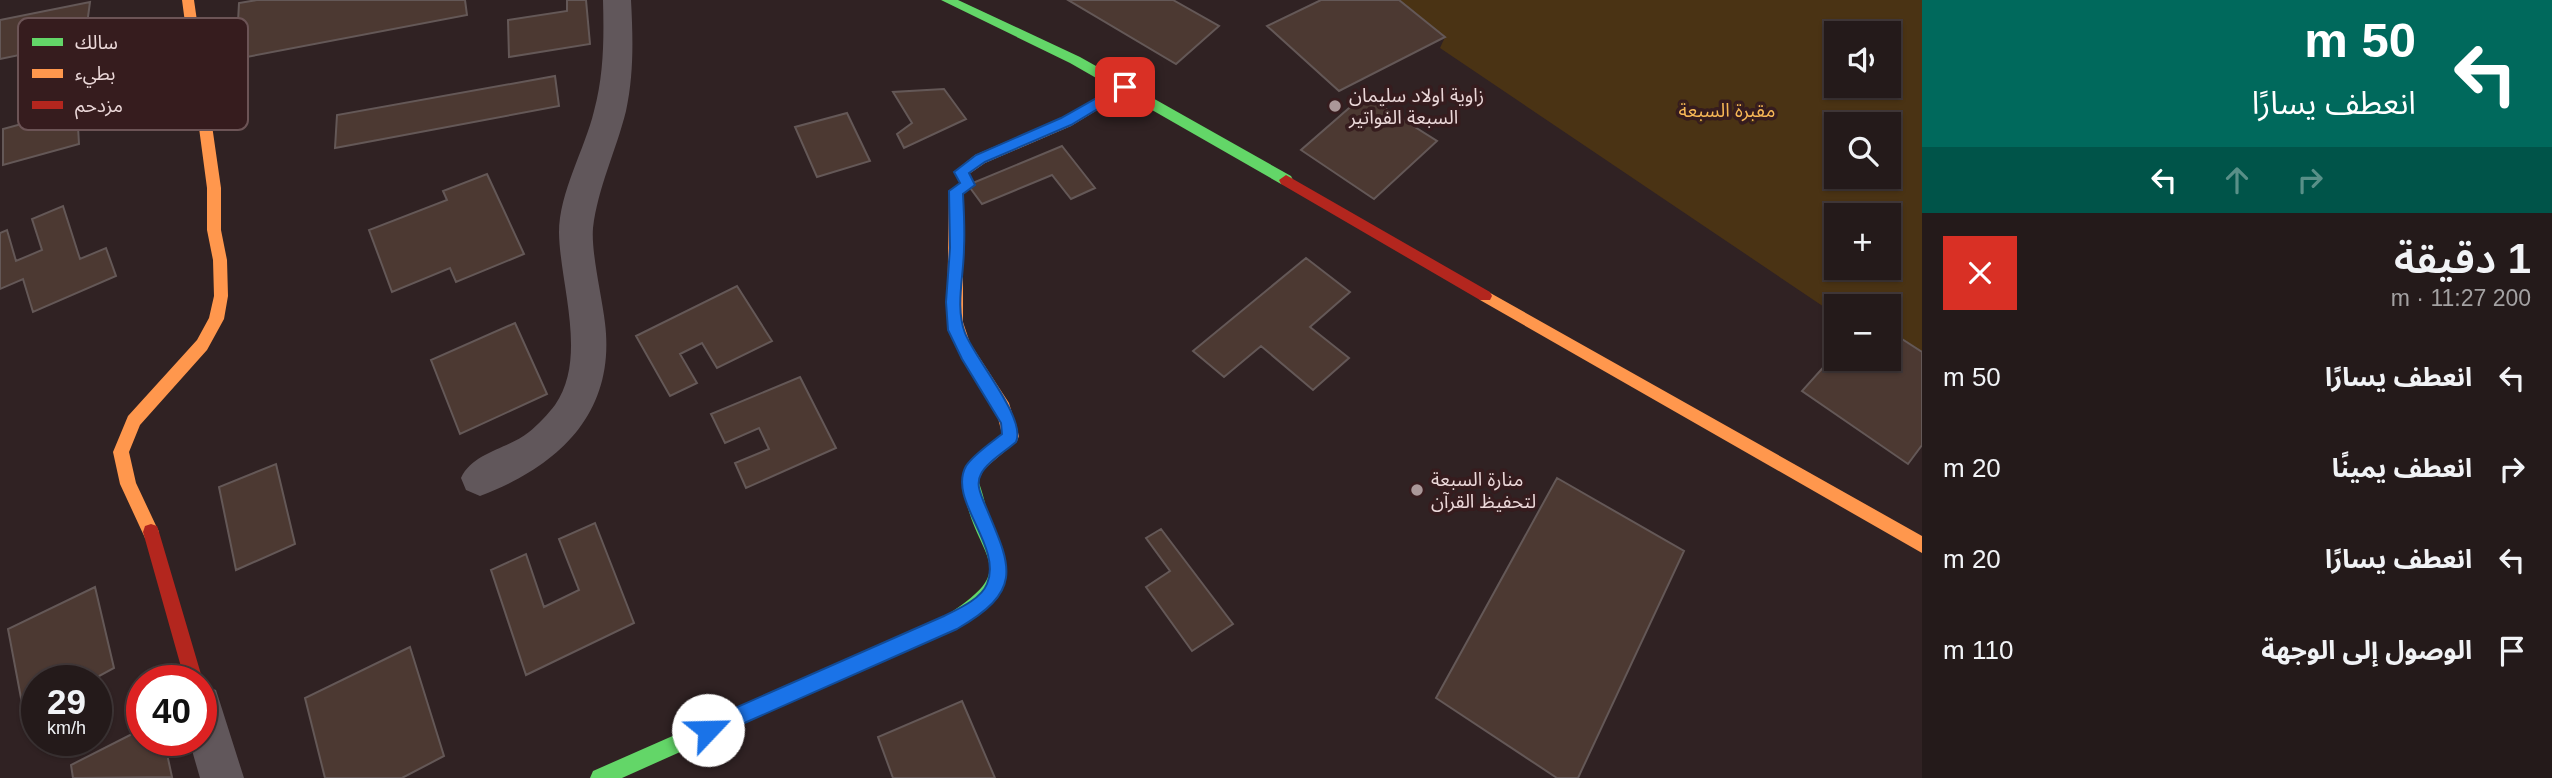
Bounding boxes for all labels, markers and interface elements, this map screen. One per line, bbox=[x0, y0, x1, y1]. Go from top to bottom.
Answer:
text: 50 m bbox=[2304, 13, 2416, 67]
legend bbox=[18, 18, 248, 130]
map controls bbox=[1824, 21, 1901, 371]
button: sound bbox=[1824, 21, 1901, 98]
icon: left bbox=[2440, 28, 2531, 119]
text: سالك bbox=[75, 32, 118, 53]
pin bbox=[1095, 57, 1155, 117]
text: بطيء bbox=[75, 63, 115, 88]
icon: arrive bbox=[1106, 68, 1144, 106]
place label: زاوية اولاد سليمان السبعة الفواتير bbox=[1348, 85, 1484, 129]
text: انعطف يسارًا bbox=[2252, 85, 2416, 121]
text: مزدحم bbox=[75, 95, 123, 120]
marker: زاوية اولاد سليمان السبعة الفواتير bbox=[1327, 98, 1343, 114]
park label: مقبرة السبعة bbox=[1679, 100, 1775, 122]
button: search bbox=[1824, 112, 1901, 189]
icon: left bbox=[2145, 161, 2183, 199]
icon: ahead bbox=[2218, 161, 2256, 199]
icon: right bbox=[2291, 161, 2329, 199]
button: + bbox=[1824, 203, 1901, 280]
text: 1 دقيقة bbox=[2394, 235, 2531, 282]
button: close bbox=[1943, 236, 2017, 310]
text: 200 m · 11:27 bbox=[2391, 285, 2531, 311]
button: − bbox=[1824, 294, 1901, 371]
icon: left bbox=[2493, 359, 2531, 397]
text: 50 m bbox=[1943, 362, 2001, 392]
text: انعطف يسارًا bbox=[2325, 362, 2472, 392]
icon: right bbox=[2493, 450, 2531, 488]
text: 20 m bbox=[1943, 453, 2001, 483]
text: انعطف يمينًا bbox=[2332, 453, 2472, 483]
place label: منارة السبعة لتحفيظ القرآن bbox=[1431, 469, 1536, 513]
marker: منارة السبعة لتحفيظ القرآن bbox=[1409, 482, 1425, 498]
icon: left bbox=[2493, 541, 2531, 579]
text: 20 m bbox=[1943, 544, 2001, 574]
text: انعطف يسارًا bbox=[2325, 544, 2472, 574]
icon: arrive bbox=[2493, 632, 2531, 670]
text: 110 m bbox=[1943, 635, 2013, 665]
text: الوصول إلى الوجهة bbox=[2261, 635, 2472, 665]
speed limit sign: 40 bbox=[126, 665, 217, 756]
text: 29 bbox=[47, 682, 86, 721]
position arrow bbox=[671, 693, 745, 767]
text: km/h bbox=[47, 718, 86, 738]

